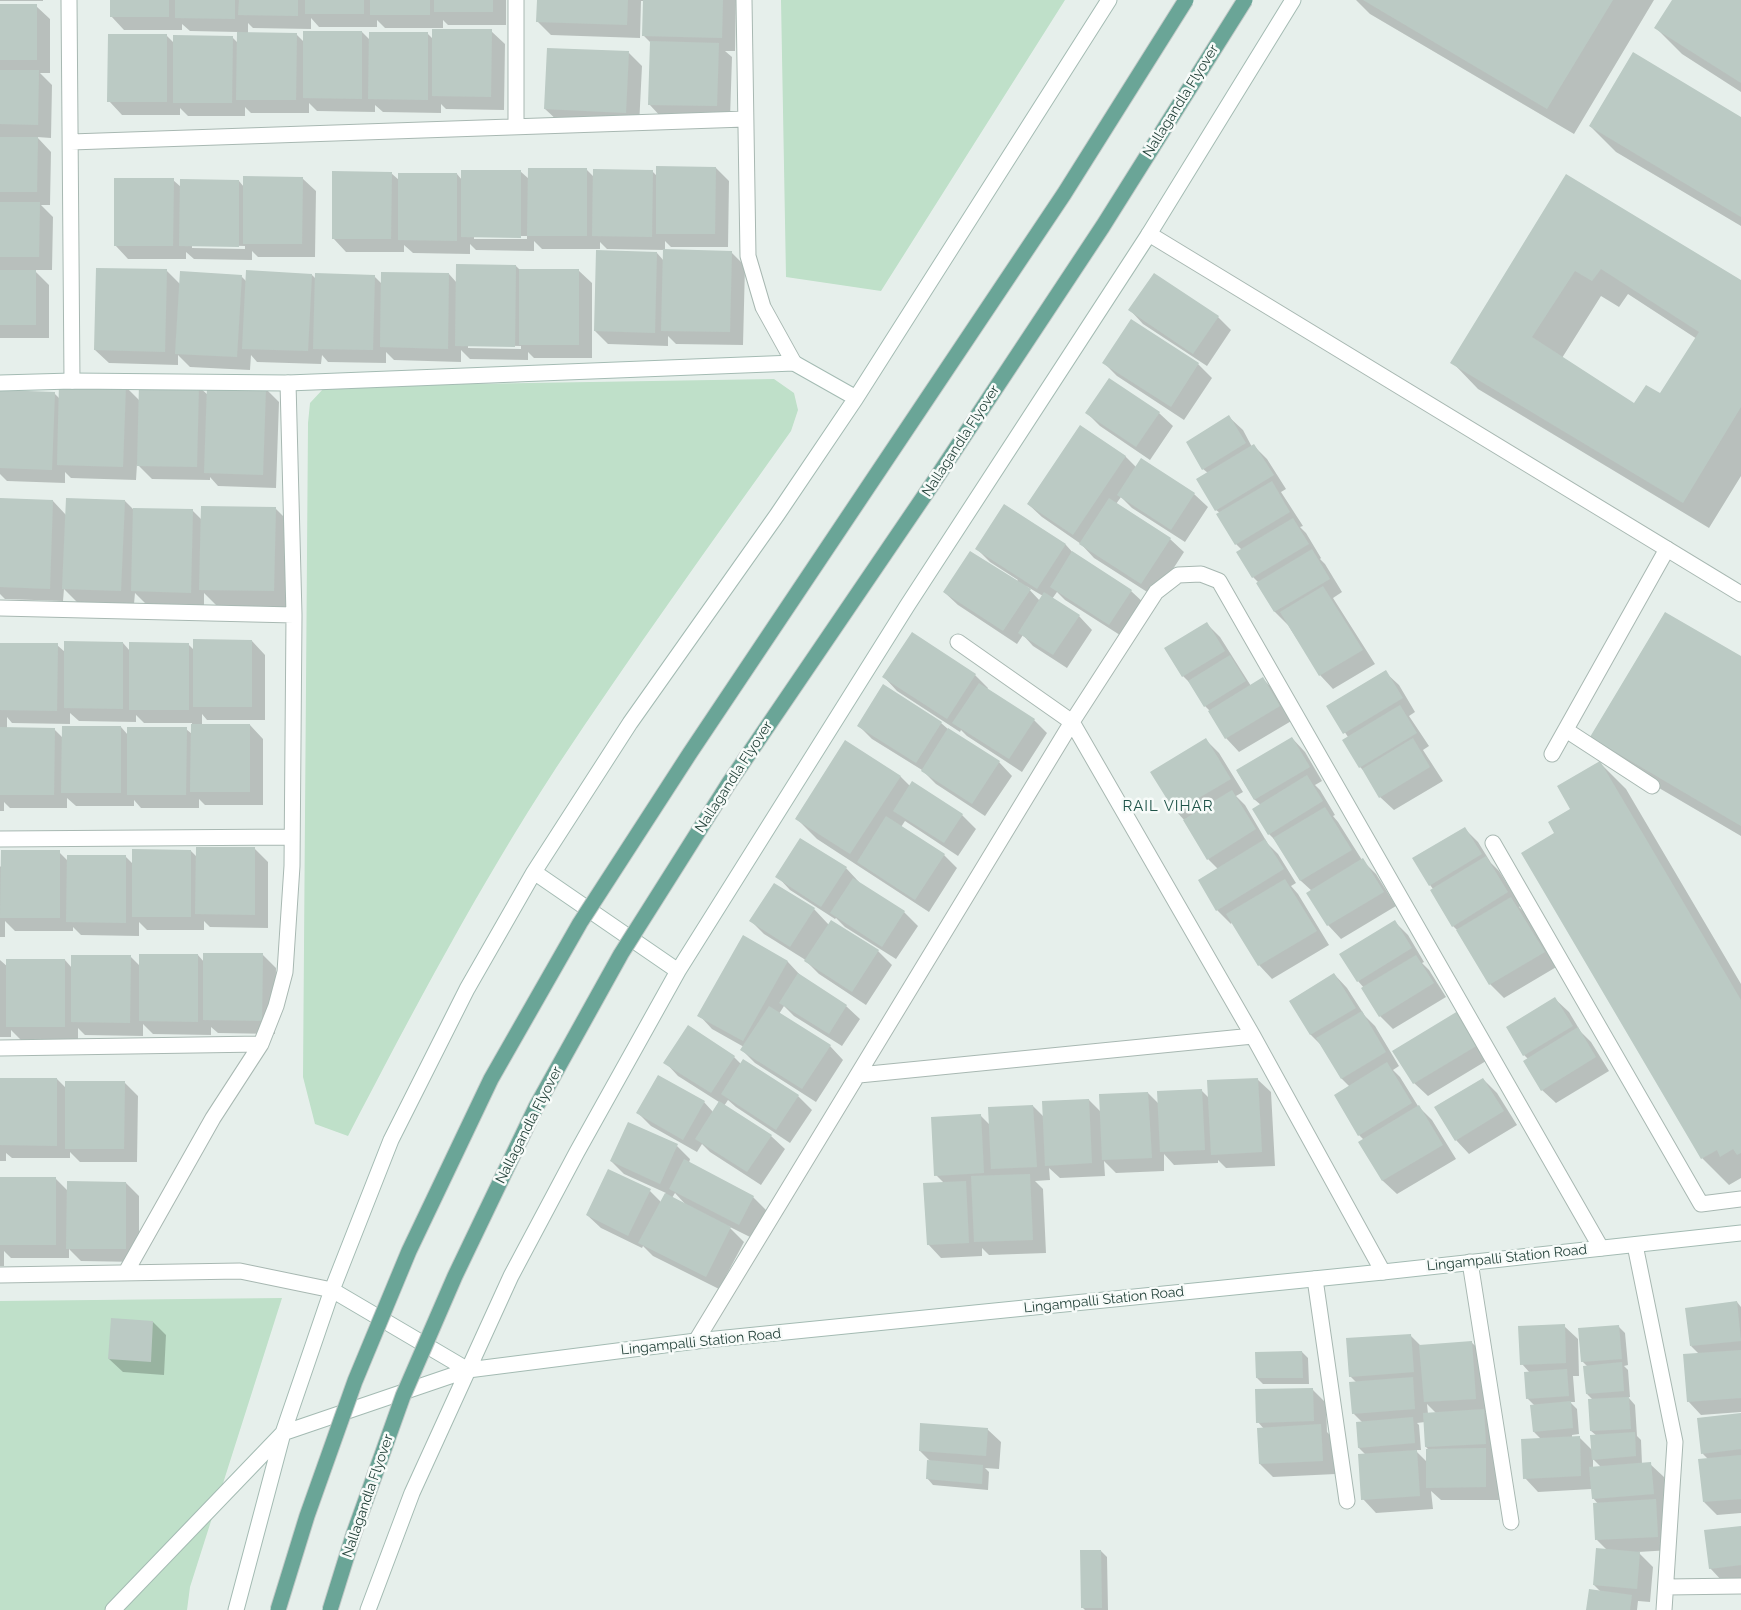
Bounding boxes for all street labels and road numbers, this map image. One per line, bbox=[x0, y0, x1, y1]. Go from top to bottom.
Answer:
street label: Nallagandla Flyover bbox=[1140, 42, 1222, 160]
street label: Nallagandla Flyover bbox=[919, 382, 1003, 500]
street label: Nallagandla Flyover bbox=[692, 718, 776, 836]
street label: Nallagandla Flyover bbox=[492, 1064, 566, 1186]
street label: Lingampalli Station Road bbox=[1426, 1241, 1588, 1275]
street label: Lingampalli Station Road bbox=[1023, 1283, 1185, 1317]
street label: Lingampalli Station Road bbox=[620, 1325, 782, 1359]
street label: Nallagandla Flyover bbox=[339, 1432, 397, 1560]

